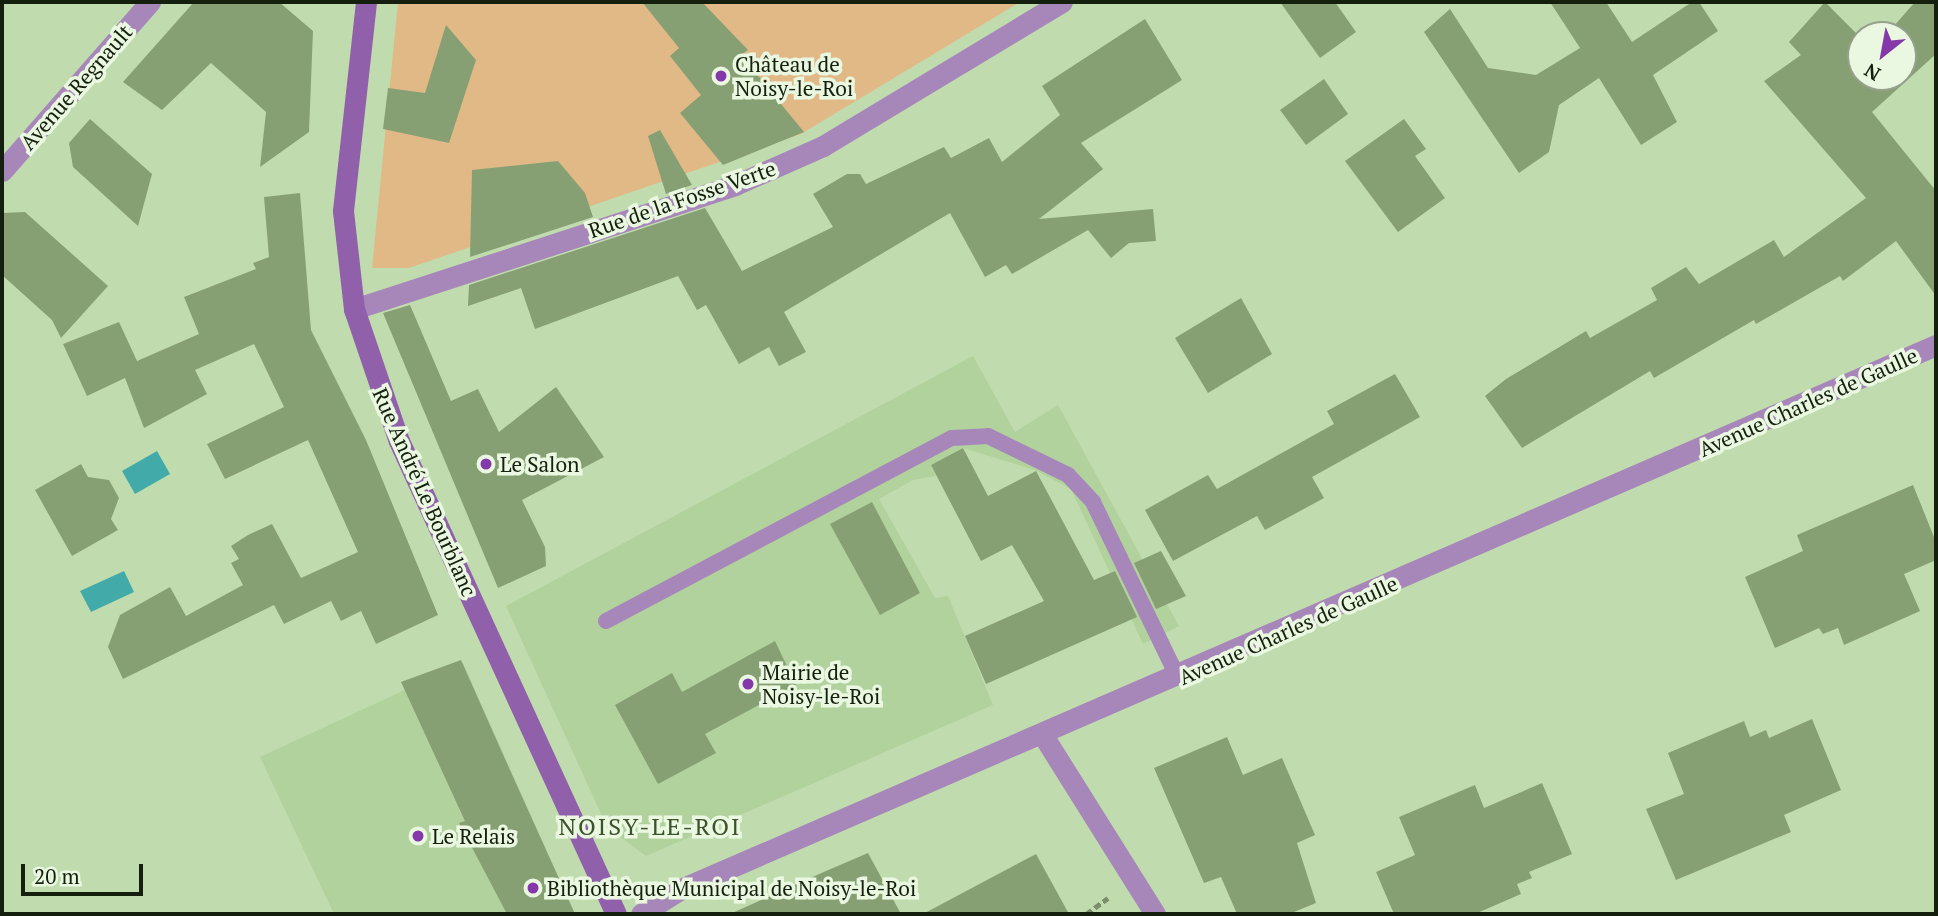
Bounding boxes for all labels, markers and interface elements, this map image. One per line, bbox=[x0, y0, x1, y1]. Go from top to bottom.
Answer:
street label: Avenue Regnault bbox=[15, 19, 137, 155]
north arrow bbox=[1847, 21, 1917, 91]
place label: Château de Noisy-le-Roi bbox=[735, 51, 853, 101]
text: N bbox=[1859, 58, 1885, 87]
marker: Château de Noisy-le-Roi bbox=[713, 68, 729, 84]
street label: Rue de la Fosse Verte bbox=[585, 155, 779, 243]
street label: Avenue Charles de Gaulle bbox=[1695, 342, 1921, 462]
street label: Rue André Le Bourblanc bbox=[368, 384, 482, 600]
place label: Le Salon bbox=[500, 451, 579, 477]
marker: Le Salon bbox=[478, 456, 494, 472]
street label: Avenue Charles de Gaulle bbox=[1175, 570, 1401, 690]
place label: Mairie de Noisy-le-Roi bbox=[762, 659, 880, 709]
marker: Mairie de Noisy-le-Roi bbox=[740, 676, 756, 692]
district label: NOISY-LE-ROI bbox=[560, 813, 740, 841]
place label: Le Relais bbox=[432, 823, 515, 849]
marker: Le Relais bbox=[410, 828, 426, 844]
scale bar bbox=[24, 850, 147, 894]
text: 20 m bbox=[34, 862, 80, 890]
place label: Bibliothèque Municipal de Noisy-le-Roi bbox=[547, 875, 916, 901]
marker: Bibliothèque Municipal de Noisy-le-Roi bbox=[525, 880, 541, 896]

